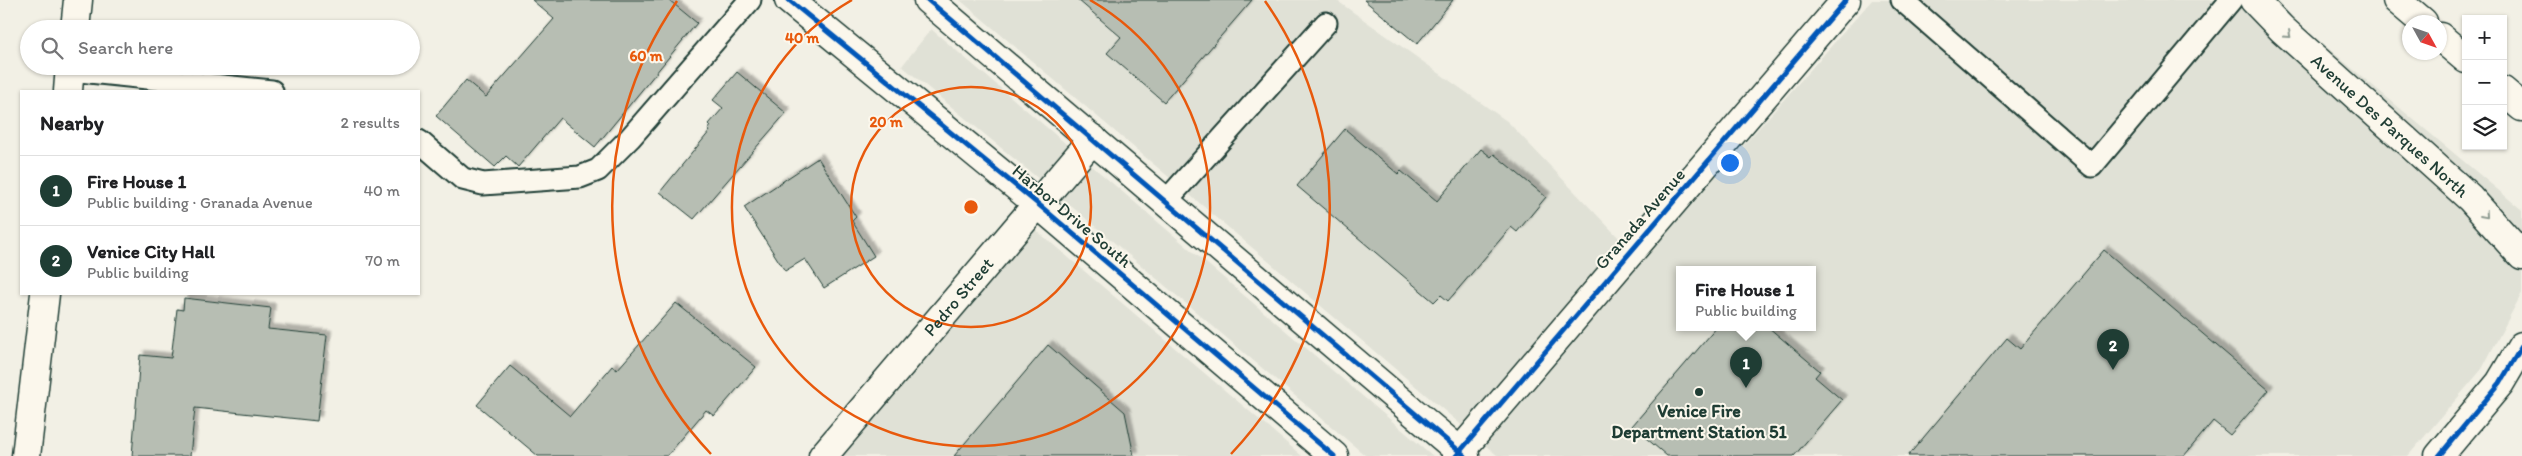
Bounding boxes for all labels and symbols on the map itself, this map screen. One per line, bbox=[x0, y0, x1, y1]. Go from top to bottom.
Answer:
north arrow bbox=[2402, 15, 2447, 60]
text: 40 m bbox=[785, 29, 820, 47]
one-way arrow bbox=[2282, 29, 2291, 38]
text: 60 m bbox=[629, 47, 663, 65]
street label: Avenue Des Parques North bbox=[2306, 49, 2473, 202]
text: 20 m bbox=[869, 113, 903, 131]
your location bbox=[1717, 150, 1743, 176]
street label: Harbor Drive South bbox=[1008, 160, 1136, 273]
street label: Granada Avenue bbox=[1590, 164, 1690, 274]
centre of rings bbox=[962, 198, 980, 216]
one-way arrow bbox=[2479, 210, 2488, 219]
street label: Pedro Street bbox=[919, 253, 998, 341]
pin: 2 bbox=[2097, 329, 2129, 370]
pin: 1 bbox=[1730, 347, 1762, 388]
marker: Venice Fire Department Station 51 bbox=[1693, 386, 1705, 398]
place label: Venice Fire Department Station 51 bbox=[1611, 400, 1787, 443]

